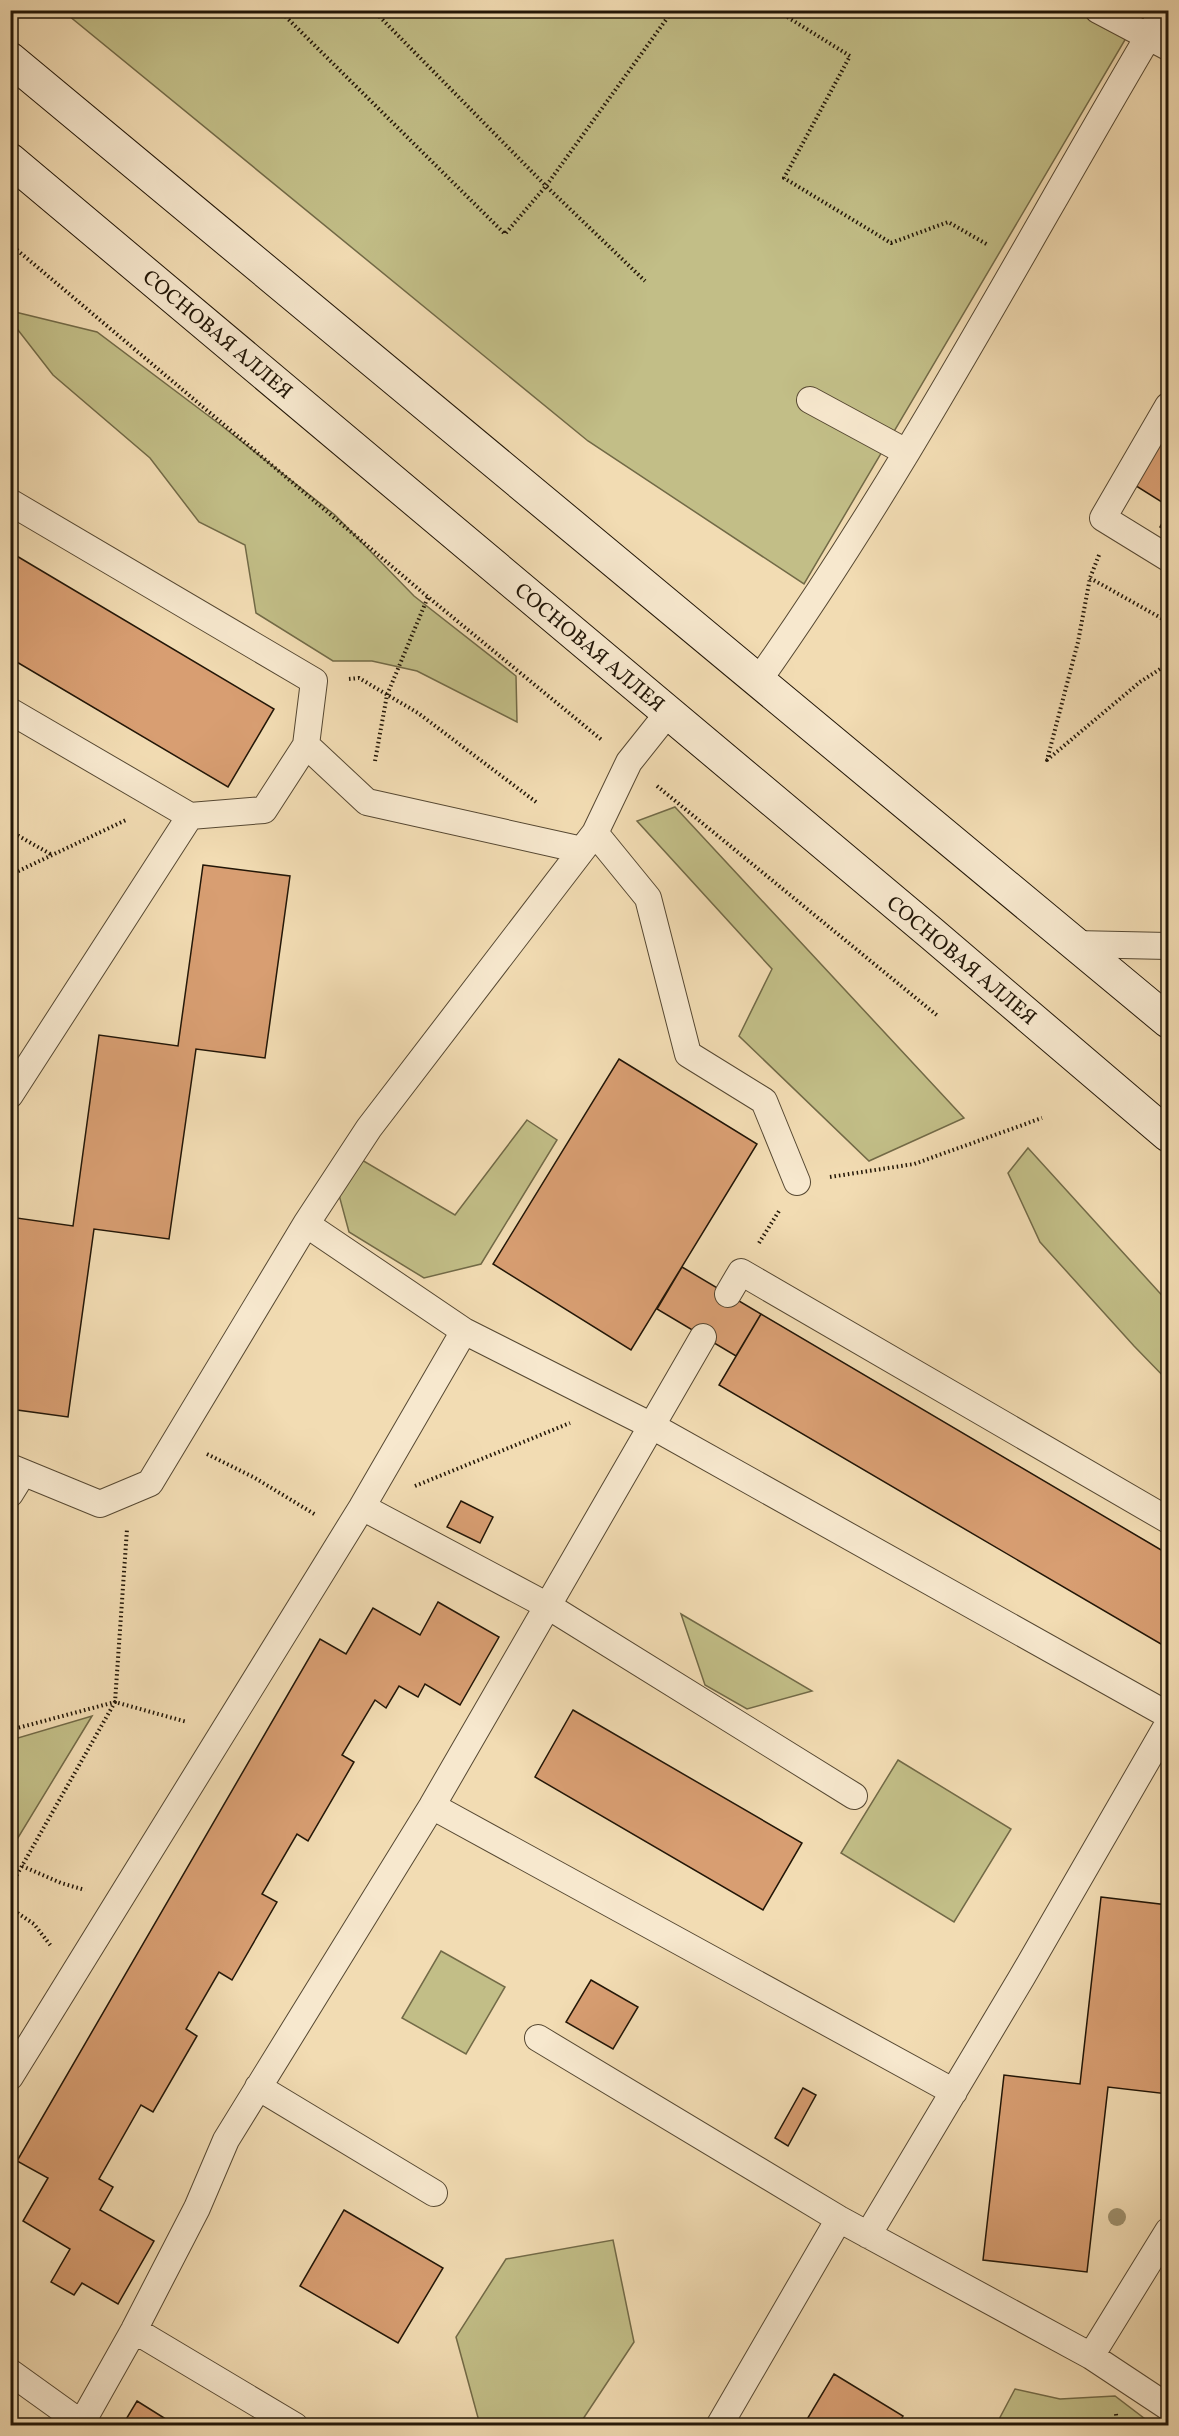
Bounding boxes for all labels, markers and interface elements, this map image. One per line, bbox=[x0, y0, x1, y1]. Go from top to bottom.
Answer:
street label: СОСНОВАЯ АЛЛЕЯ bbox=[136, 264, 298, 407]
street label: СОСНОВАЯ АЛЛЕЯ bbox=[508, 577, 670, 720]
street label: СОСНОВАЯ АЛЛЕЯ bbox=[880, 890, 1042, 1033]

